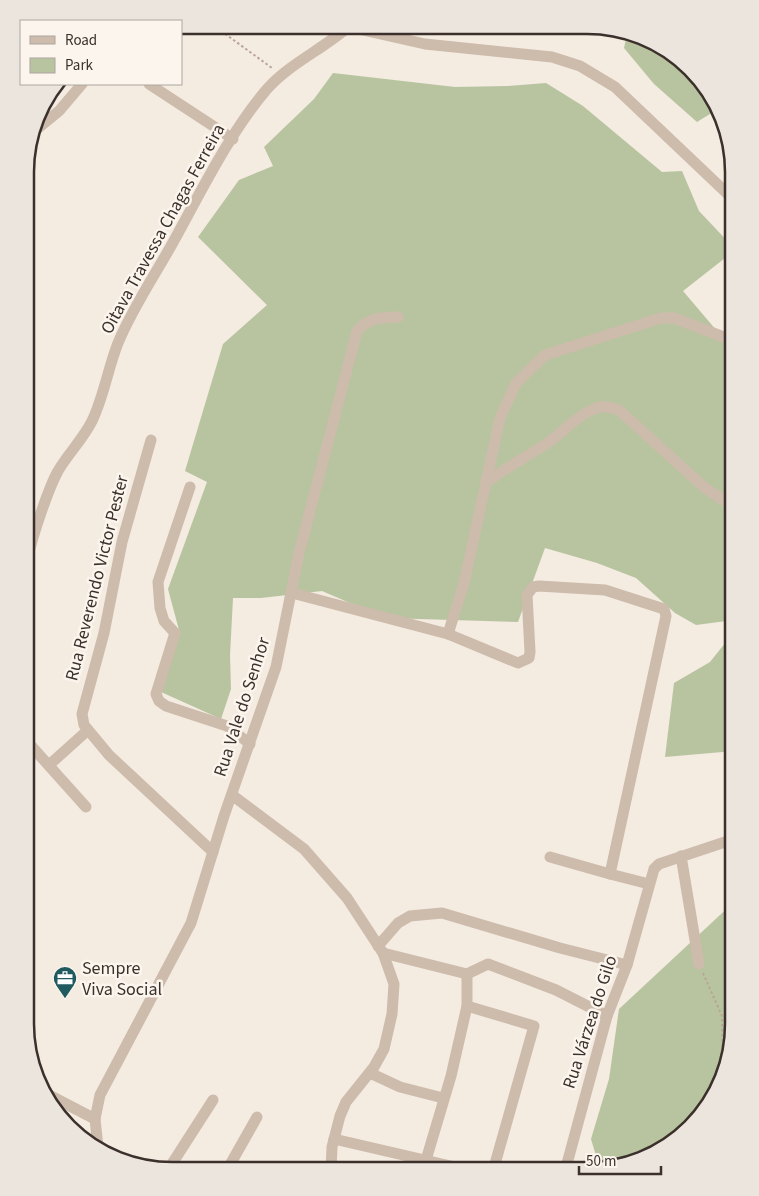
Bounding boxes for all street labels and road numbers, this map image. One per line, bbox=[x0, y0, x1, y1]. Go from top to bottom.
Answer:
street label: Oitava Travessa Chagas Ferreira bbox=[95, 119, 231, 339]
street label: Rua Reverendo Victor Pester bbox=[59, 472, 135, 684]
street label: Rua Vale do Senhor bbox=[208, 633, 277, 780]
street label: Rua Várzea do Gilo bbox=[557, 952, 623, 1092]

